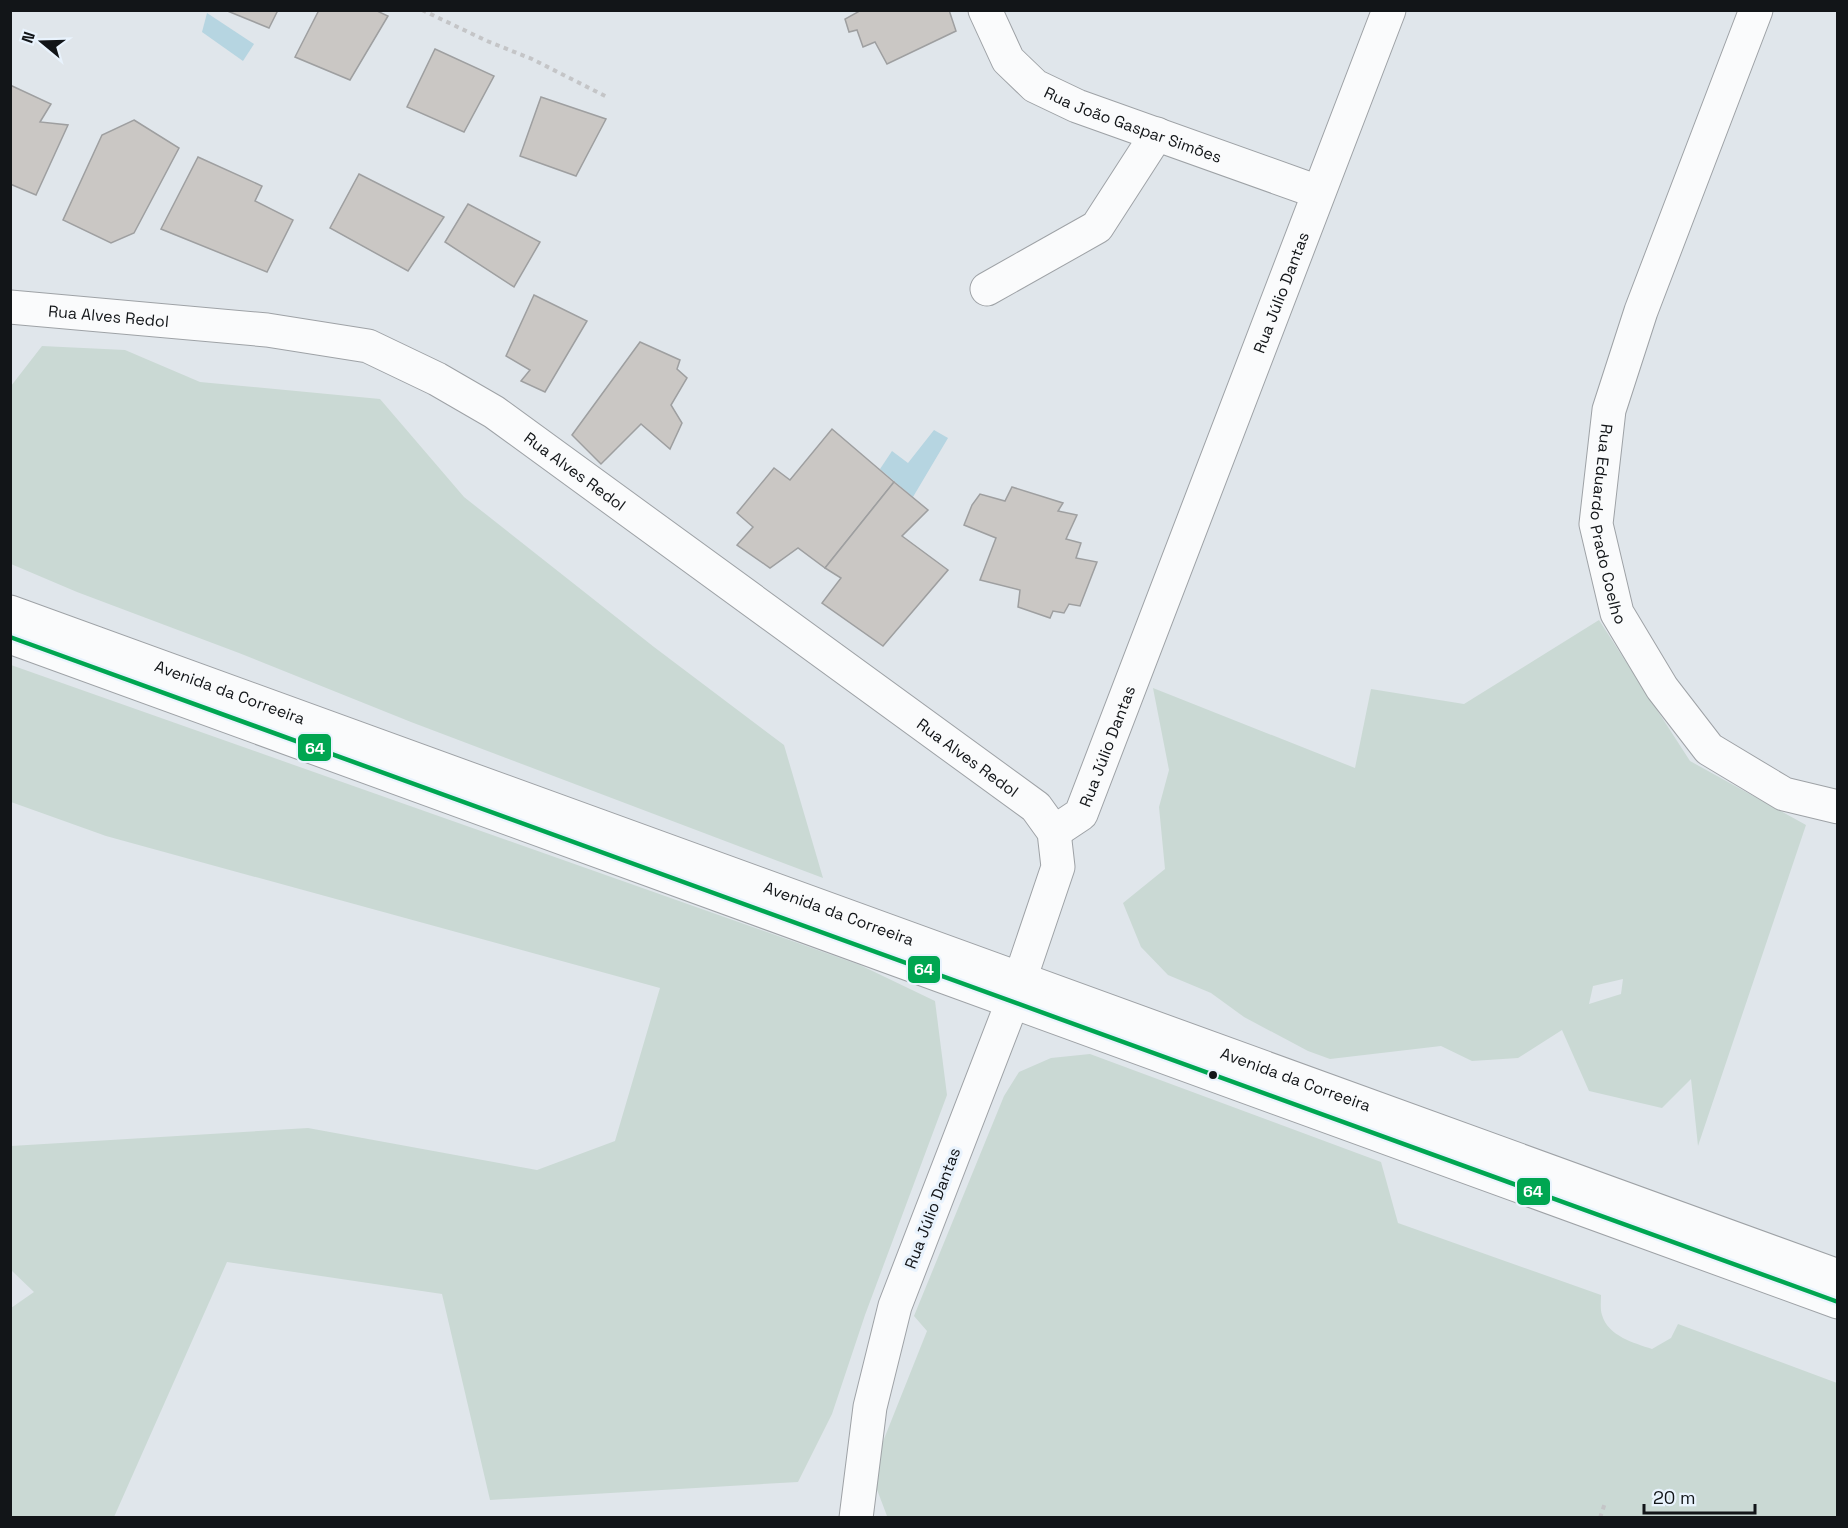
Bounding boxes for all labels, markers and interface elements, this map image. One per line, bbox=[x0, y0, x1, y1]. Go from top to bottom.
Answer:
north arrow bbox=[12, 12, 72, 72]
text: N bbox=[17, 29, 40, 46]
street label: Rua João Gaspar Simões bbox=[1040, 82, 1225, 168]
street label: Rua Júlio Dantas bbox=[1249, 229, 1314, 356]
street label: Rua Alves Redol bbox=[47, 300, 170, 332]
street label: Rua Eduardo Prado Coelho bbox=[1585, 423, 1631, 628]
street label: Rua Alves Redol bbox=[520, 427, 630, 516]
street label: Avenida da Correeira bbox=[152, 655, 308, 729]
street label: Rua Júlio Dantas bbox=[1075, 683, 1140, 810]
street label: Rua Alves Redol bbox=[912, 714, 1023, 802]
line badge: 64 bbox=[297, 733, 332, 762]
text: 64 bbox=[305, 738, 325, 759]
street label: Avenida da Correeira bbox=[761, 877, 917, 951]
line badge: 64 bbox=[907, 955, 941, 984]
text: 64 bbox=[914, 959, 934, 980]
street label: Avenida da Correeira bbox=[1218, 1043, 1374, 1116]
unlabelled marker bbox=[1207, 1069, 1219, 1081]
street label: Rua Júlio Dantas bbox=[900, 1145, 965, 1272]
line badge: 64 bbox=[1516, 1177, 1551, 1206]
text: 64 bbox=[1523, 1181, 1543, 1202]
scale bar bbox=[1644, 1477, 1755, 1515]
text: 20 m bbox=[1653, 1486, 1696, 1509]

